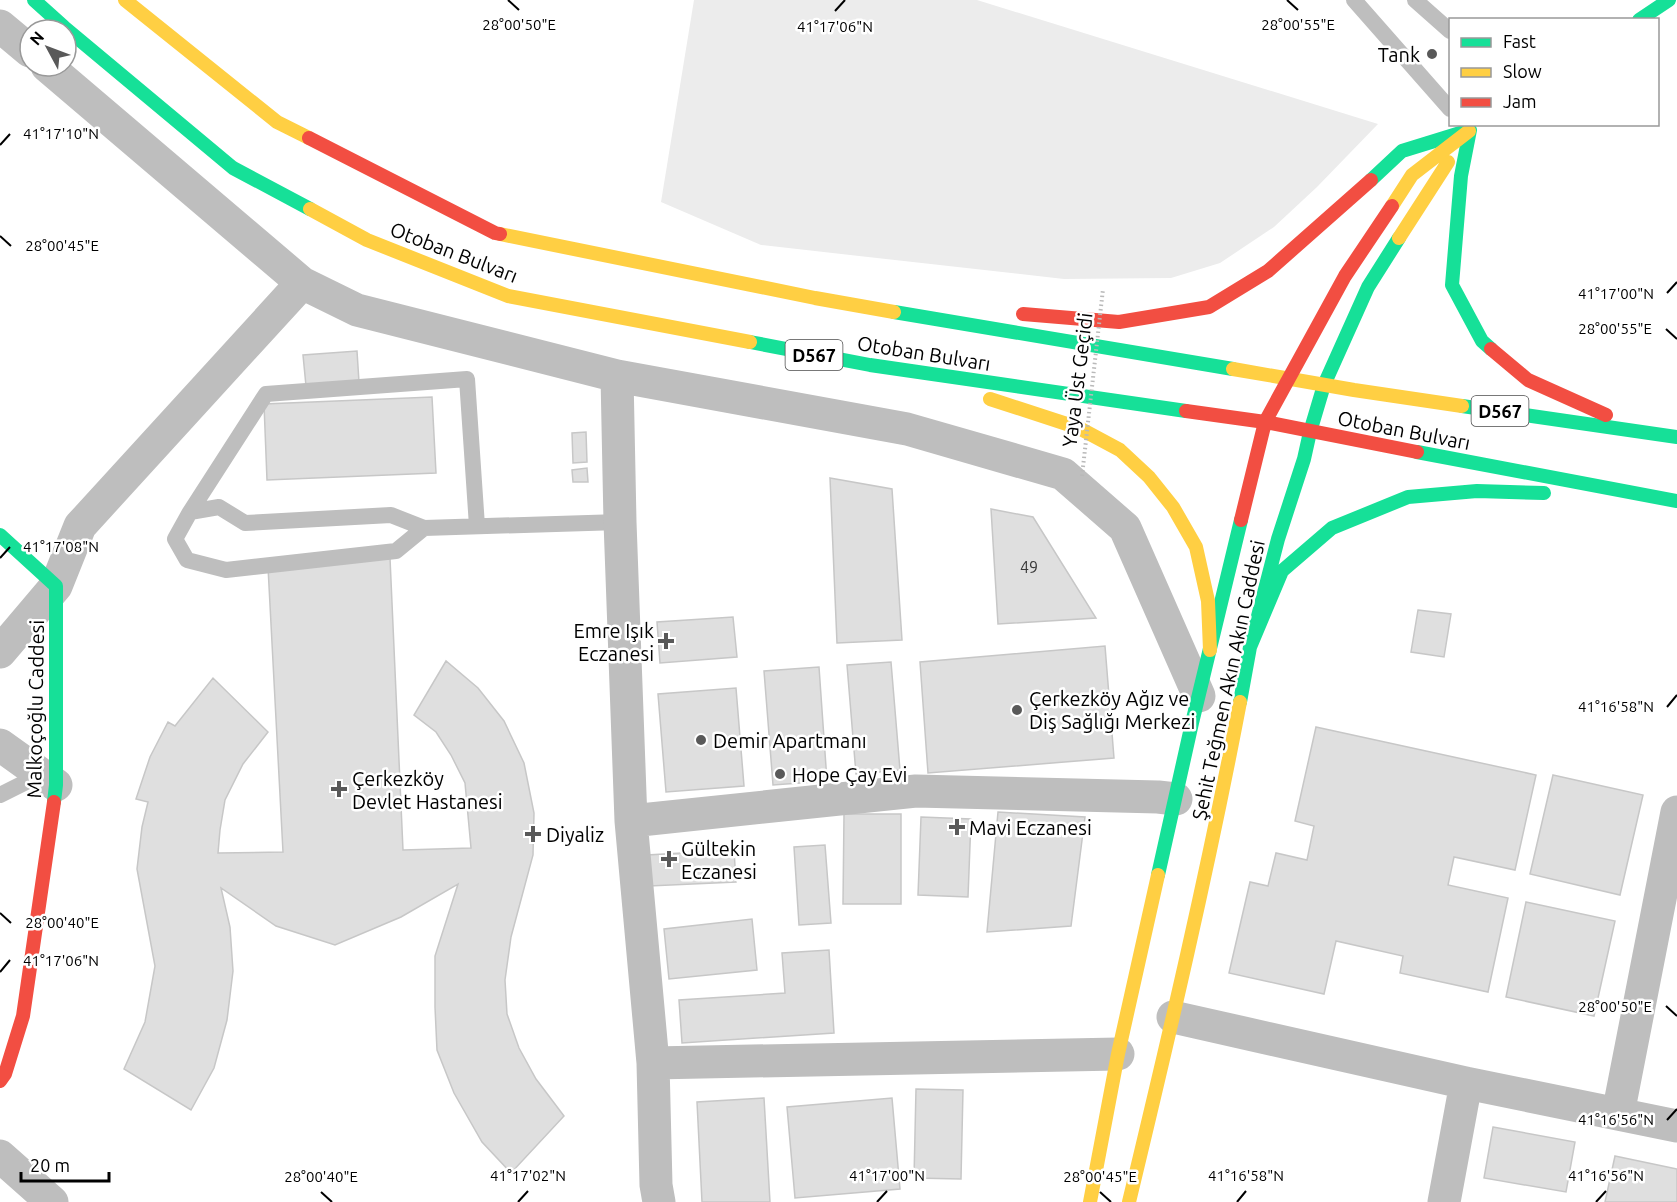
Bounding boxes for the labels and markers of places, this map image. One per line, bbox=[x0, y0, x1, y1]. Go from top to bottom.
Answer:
place label: Tank bbox=[1378, 43, 1420, 66]
marker: Tank bbox=[1425, 47, 1439, 61]
place label: Emre Işık Eczanesi bbox=[574, 619, 654, 665]
marker: Emre Işık Eczanesi bbox=[659, 634, 673, 648]
place label: Çerkezköy Ağız ve Diş Sağlığı Merkezi bbox=[1029, 687, 1195, 733]
marker: Çerkezköy Ağız ve Diş Sağlığı Merkezi bbox=[1010, 703, 1024, 717]
place label: Demir Apartmanı bbox=[713, 729, 867, 752]
marker: Demir Apartmanı bbox=[694, 733, 708, 747]
place label: Hope Çay Evi bbox=[792, 763, 907, 786]
place label: Çerkezköy Devlet Hastanesi bbox=[352, 767, 503, 813]
marker: Hope Çay Evi bbox=[773, 767, 787, 781]
marker: Çerkezköy Devlet Hastanesi bbox=[330, 780, 348, 798]
place label: Mavi Eczanesi bbox=[969, 816, 1092, 839]
marker: Mavi Eczanesi bbox=[950, 820, 964, 834]
place label: Diyaliz bbox=[546, 823, 604, 846]
marker: Diyaliz bbox=[524, 825, 542, 843]
place label: Gültekin Eczanesi bbox=[681, 837, 757, 883]
marker: Gültekin Eczanesi bbox=[662, 852, 676, 866]

